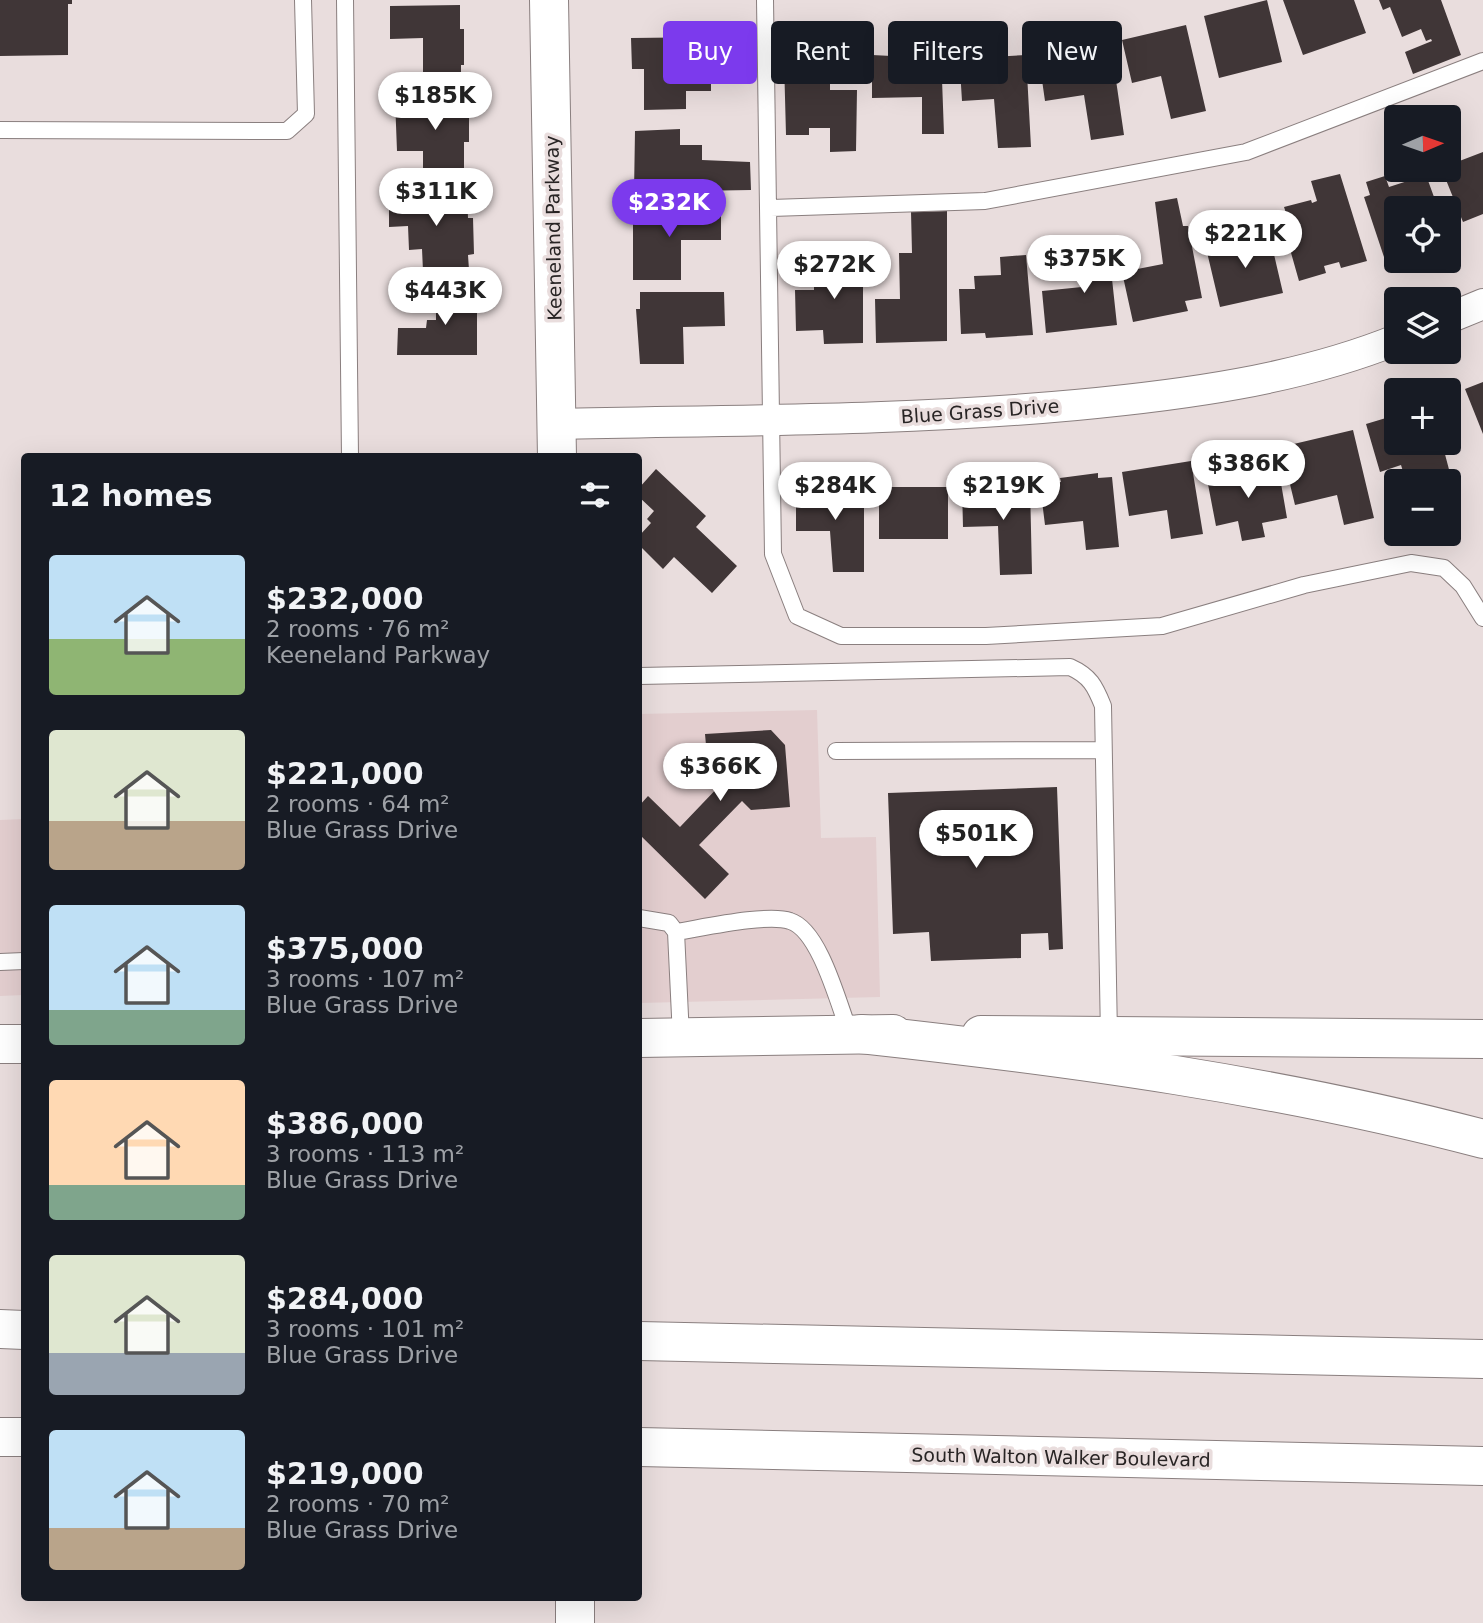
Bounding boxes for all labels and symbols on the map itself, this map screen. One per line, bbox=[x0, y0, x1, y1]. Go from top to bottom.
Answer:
pin: $185K bbox=[386, 72, 484, 132]
north arrow bbox=[1384, 105, 1461, 182]
street label: Keeneland Parkway bbox=[540, 135, 566, 321]
pin: $311K bbox=[387, 168, 485, 228]
pin: $232K bbox=[620, 180, 718, 239]
pin: $221K bbox=[1196, 210, 1294, 270]
pin: $375K bbox=[1035, 236, 1133, 295]
pin: $272K bbox=[785, 242, 883, 301]
pin: $443K bbox=[396, 268, 494, 327]
street label: Blue Grass Drive bbox=[900, 394, 1060, 428]
pin: $386K bbox=[1199, 440, 1297, 500]
pin: $284K bbox=[786, 462, 884, 522]
pin: $219K bbox=[954, 462, 1052, 522]
pin: $366K bbox=[671, 744, 769, 803]
pin: $501K bbox=[927, 810, 1025, 870]
street label: South Walton Walker Boulevard bbox=[911, 1443, 1211, 1471]

